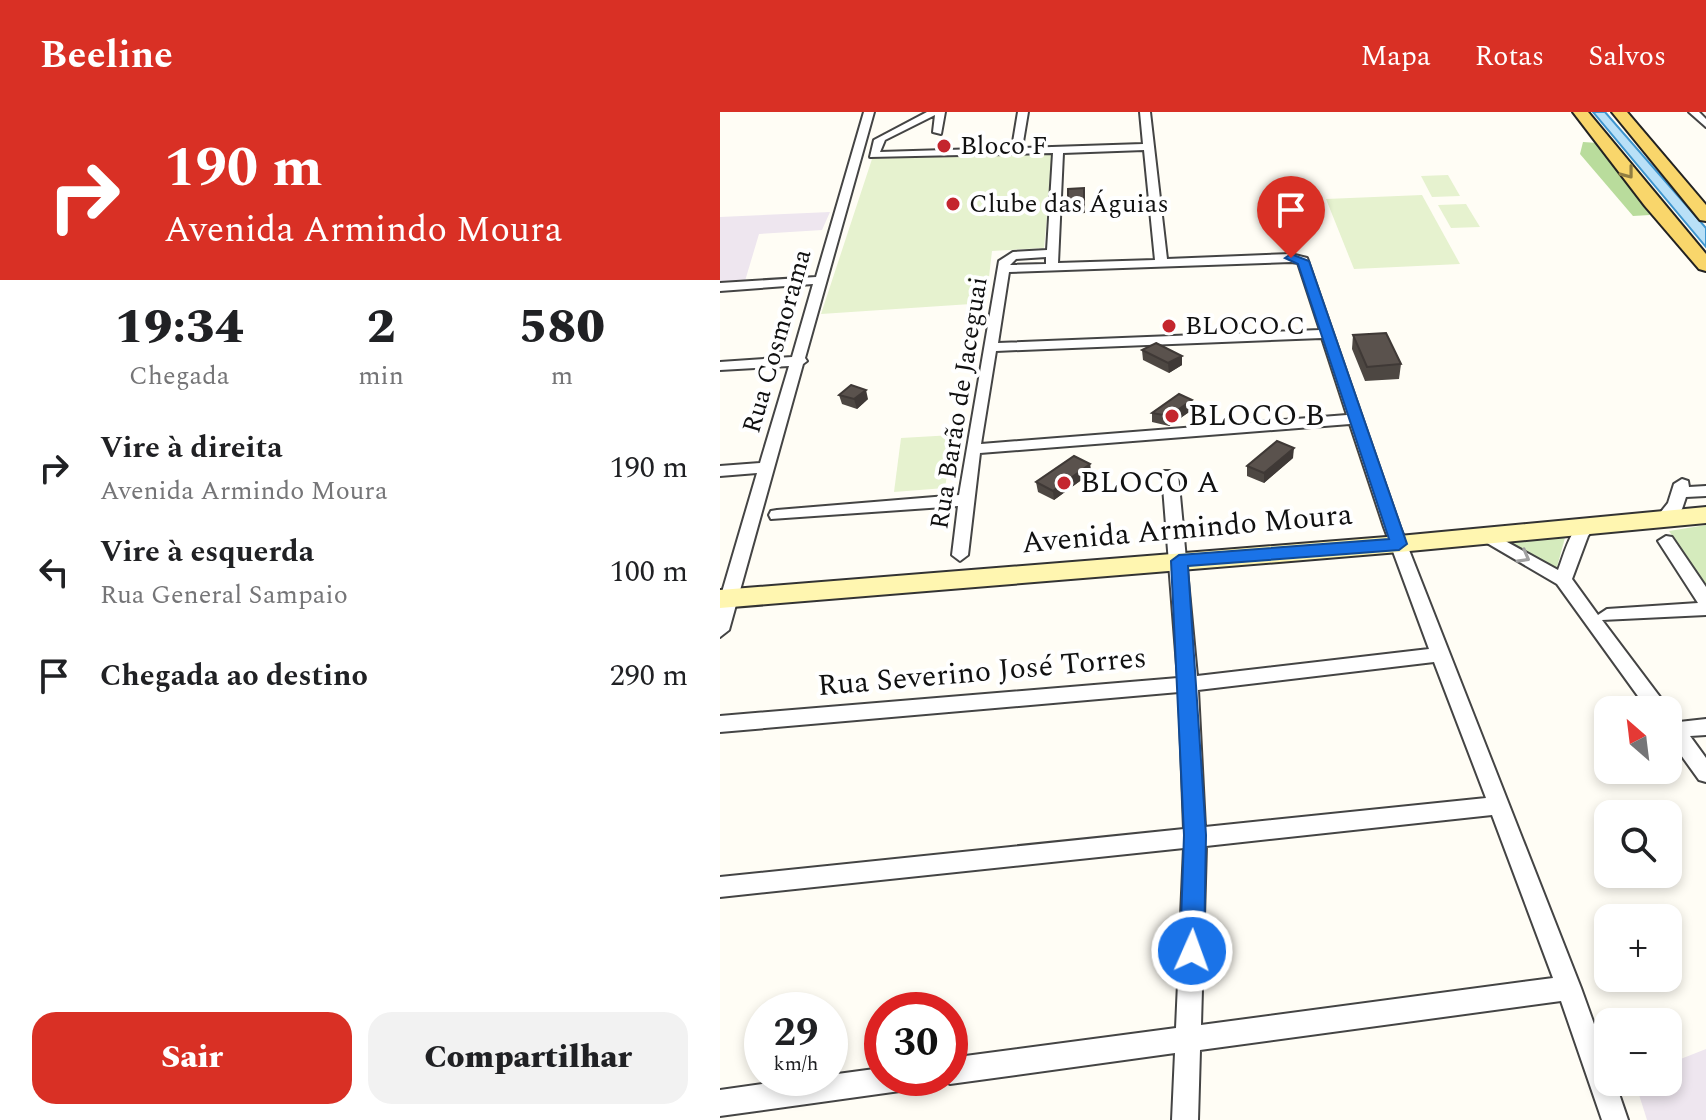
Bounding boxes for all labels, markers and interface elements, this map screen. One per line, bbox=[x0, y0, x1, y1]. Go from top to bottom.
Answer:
text: Beeline bbox=[40, 27, 173, 85]
text: Mapa bbox=[1361, 35, 1431, 78]
text: Rotas bbox=[1475, 35, 1544, 78]
text: Salvos bbox=[1588, 35, 1666, 78]
text: 190 m bbox=[164, 126, 323, 211]
place label: Bloco F bbox=[960, 126, 1048, 166]
marker: Bloco F bbox=[935, 137, 953, 155]
icon: right bbox=[32, 144, 136, 248]
one-way arrow bbox=[1619, 165, 1633, 179]
pin bbox=[1257, 176, 1325, 258]
place label: Clube das Águias bbox=[969, 184, 1169, 224]
icon: arrive bbox=[1269, 188, 1313, 232]
marker: Clube das Águias bbox=[944, 195, 962, 213]
text: Avenida Armindo Moura bbox=[164, 203, 562, 258]
street label: Rua Cosmorama bbox=[732, 244, 822, 438]
street label: Rua Barão de Jaceguai bbox=[919, 274, 999, 532]
text: 19:34 bbox=[115, 291, 244, 364]
text: 2 bbox=[367, 291, 396, 364]
text: 580 bbox=[519, 291, 605, 364]
place label: BLOCO C bbox=[1185, 306, 1305, 346]
marker: BLOCO C bbox=[1160, 317, 1178, 335]
text: Chegada bbox=[129, 356, 229, 396]
text: min bbox=[358, 356, 404, 396]
text: m bbox=[551, 356, 573, 396]
place label: BLOCO B bbox=[1188, 393, 1324, 439]
marker: BLOCO B bbox=[1163, 407, 1181, 425]
text: Vire à direita bbox=[100, 425, 283, 471]
text: 190 m bbox=[610, 445, 688, 491]
icon: right bbox=[32, 446, 76, 490]
place label: BLOCO A bbox=[1080, 460, 1219, 506]
text: Avenida Armindo Moura bbox=[100, 471, 388, 511]
marker: BLOCO A bbox=[1055, 474, 1073, 492]
street label: Avenida Armindo Moura bbox=[1020, 492, 1355, 566]
text: Vire à esquerda bbox=[100, 529, 314, 575]
one-way arrow bbox=[1515, 547, 1530, 563]
text: 100 m bbox=[610, 549, 688, 595]
icon: left bbox=[32, 550, 76, 594]
text: Rua General Sampaio bbox=[100, 575, 348, 615]
street label: Rua Severino José Torres bbox=[816, 635, 1148, 709]
text: Chegada ao destino bbox=[100, 653, 368, 699]
text: 290 m bbox=[610, 653, 688, 699]
icon: arrive bbox=[32, 654, 76, 698]
north arrow bbox=[1594, 696, 1682, 784]
map controls bbox=[1594, 696, 1682, 1096]
button: search bbox=[1594, 800, 1682, 888]
button: + bbox=[1594, 904, 1682, 992]
position arrow bbox=[1150, 909, 1234, 993]
speed limit sign: 30 bbox=[864, 992, 968, 1096]
text: 29 bbox=[774, 1003, 818, 1064]
button: − bbox=[1594, 1008, 1682, 1096]
button: Sair bbox=[32, 1012, 352, 1104]
button: Compartilhar bbox=[368, 1012, 688, 1104]
text: km/h bbox=[774, 1049, 819, 1079]

